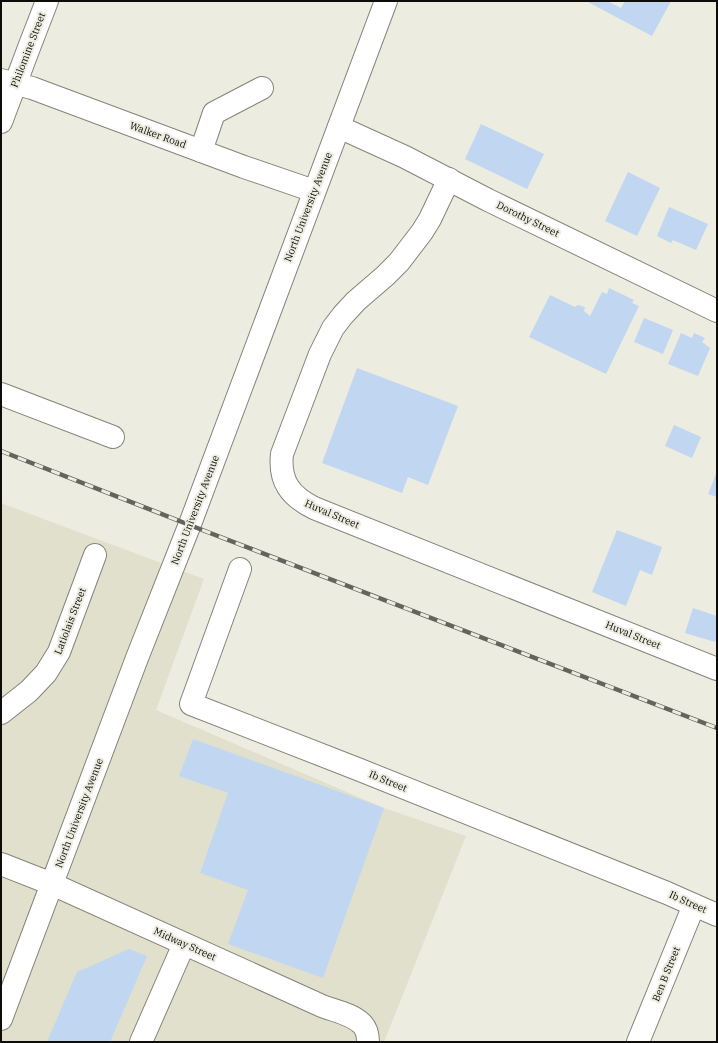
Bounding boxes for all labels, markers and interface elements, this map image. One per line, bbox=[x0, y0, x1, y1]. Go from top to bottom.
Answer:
street label: Philomine Street bbox=[8, 10, 48, 89]
street label: Walker Road bbox=[128, 119, 188, 151]
street label: North University Avenue bbox=[281, 150, 335, 264]
street label: Dorothy Street bbox=[495, 198, 562, 240]
street label: North University Avenue bbox=[168, 453, 222, 567]
street label: Huval Street bbox=[303, 497, 362, 532]
street label: Latiolais Street bbox=[51, 585, 89, 656]
street label: Huval Street bbox=[604, 618, 663, 652]
street label: North University Avenue bbox=[52, 756, 106, 870]
street label: Ib Street bbox=[367, 768, 409, 795]
street label: Ib Street bbox=[667, 888, 709, 916]
street label: Midway Street bbox=[152, 924, 219, 964]
street label: Ben B Street bbox=[649, 944, 683, 1003]

